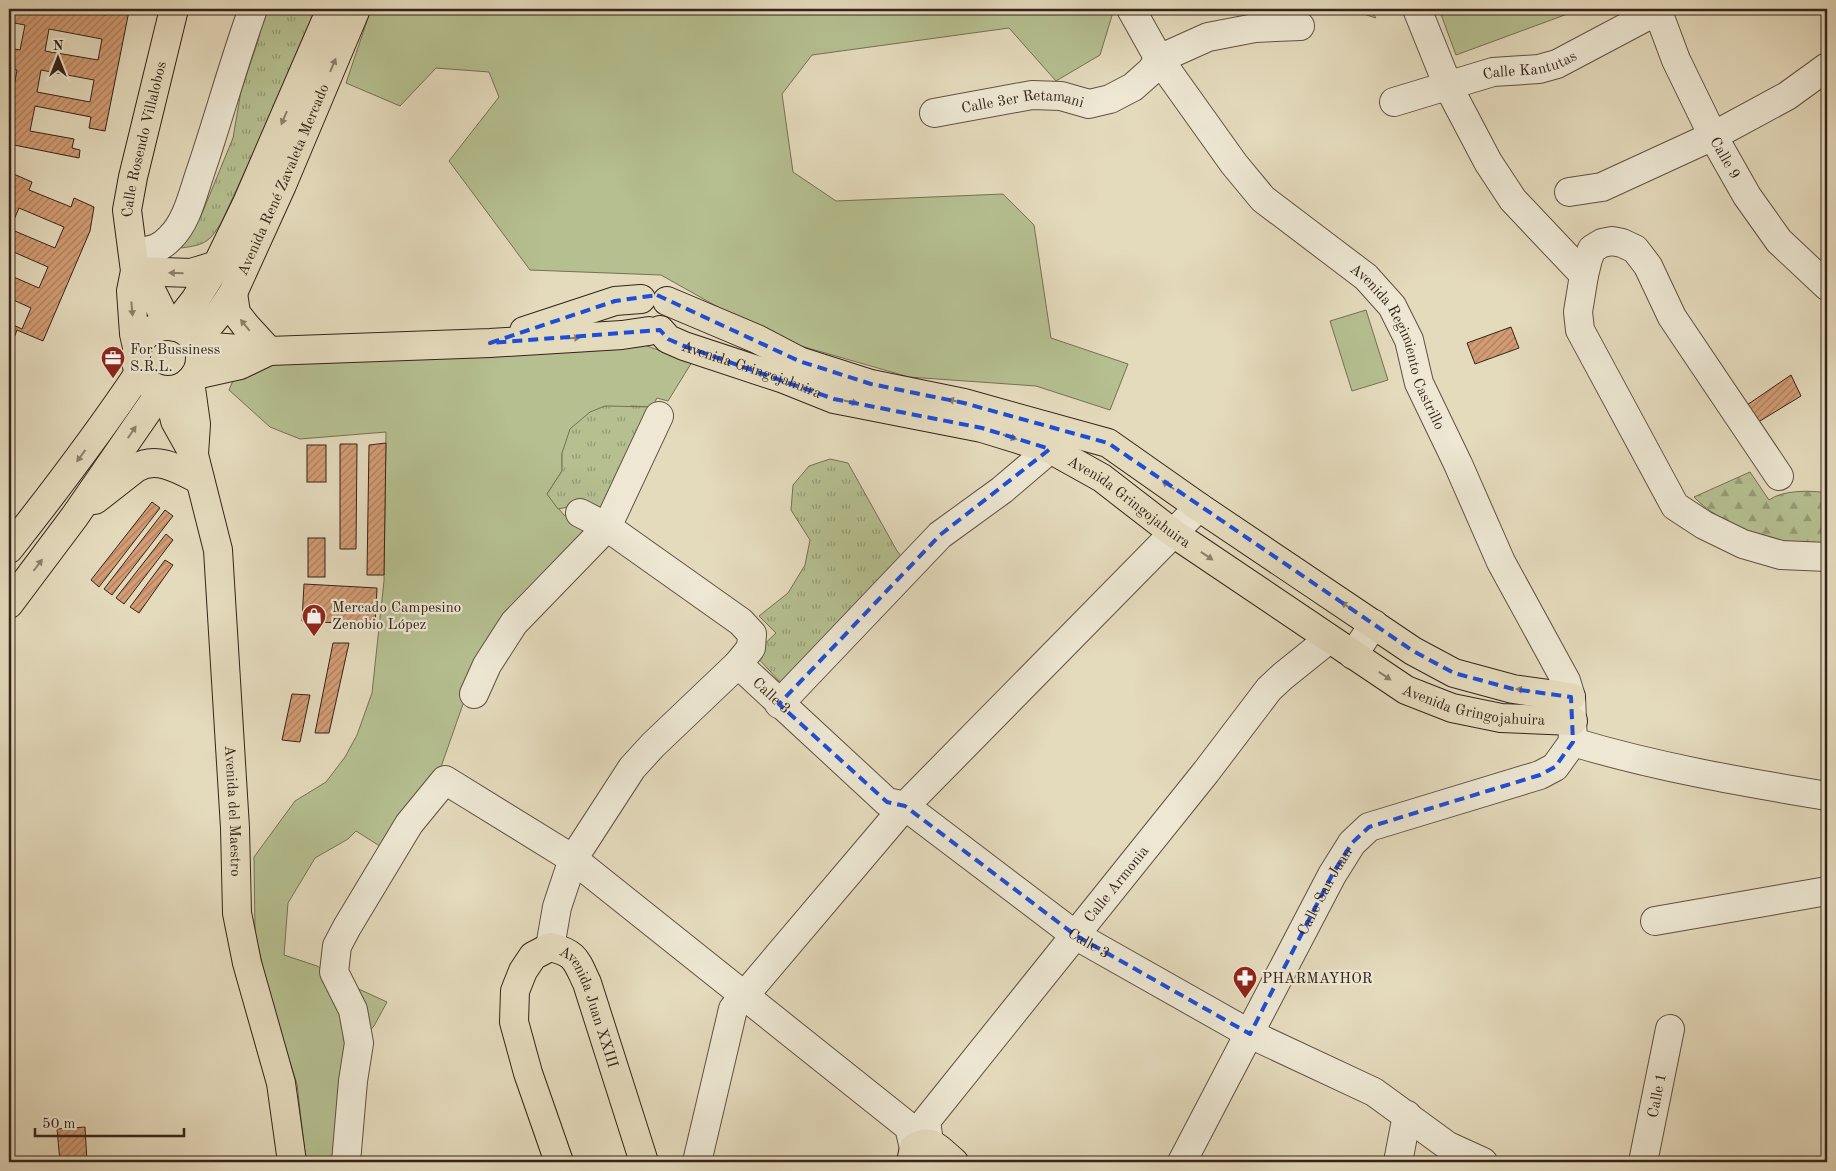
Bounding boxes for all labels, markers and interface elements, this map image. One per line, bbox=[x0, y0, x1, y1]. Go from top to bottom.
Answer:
north arrow bbox=[32, 32, 82, 82]
text: N bbox=[53, 39, 64, 53]
street label: Calle Kantutas bbox=[1481, 49, 1580, 84]
one-way arrow bbox=[330, 58, 338, 72]
street label: Calle Rosendo Villalobos bbox=[121, 60, 170, 218]
street label: Avenida René Zavaleta Mercado bbox=[236, 82, 333, 278]
street label: Calle 3er Retamani bbox=[960, 89, 1085, 117]
one-way arrow bbox=[279, 111, 287, 125]
street label: Calle 9 bbox=[1706, 135, 1742, 182]
street label: Avenida Regimiento Castrillo bbox=[1347, 262, 1446, 432]
one-way arrow bbox=[168, 269, 184, 277]
one-way arrow bbox=[128, 301, 136, 317]
one-way arrow bbox=[240, 319, 251, 332]
one-way arrow bbox=[566, 333, 582, 341]
street label: Avenida Gringojahuira bbox=[679, 340, 824, 402]
place label: For Bussiness S.R.L. bbox=[130, 343, 220, 375]
office icon: For Bussiness S.R.L. bbox=[100, 345, 126, 379]
one-way arrow bbox=[946, 397, 962, 405]
one-way arrow bbox=[844, 399, 860, 407]
one-way arrow bbox=[127, 426, 137, 439]
one-way arrow bbox=[1002, 433, 1017, 441]
one-way arrow bbox=[75, 449, 86, 462]
street label: Avenida Gringojahuira bbox=[1065, 454, 1193, 552]
one-way arrow bbox=[1162, 481, 1175, 491]
one-way arrow bbox=[1200, 551, 1214, 561]
one-way arrow bbox=[33, 558, 43, 572]
place label: Mercado Campesino Zenobio López bbox=[332, 601, 461, 633]
one-way arrow bbox=[1340, 601, 1353, 611]
shop icon: Mercado Campesino Zenobio López bbox=[301, 603, 327, 637]
one-way arrow bbox=[1379, 672, 1392, 681]
street label: Calle 3 bbox=[749, 675, 792, 717]
street label: Avenida Gringojahuira bbox=[1399, 683, 1546, 729]
one-way arrow bbox=[1514, 686, 1530, 694]
street label: Avenida del Maestro bbox=[221, 745, 242, 877]
street label: Calle Armonia bbox=[1082, 843, 1153, 926]
street label: Calle San Juan bbox=[1296, 846, 1356, 938]
street label: Calle 3 bbox=[1064, 926, 1112, 962]
street label: Avenida Juan XXIII bbox=[557, 944, 620, 1070]
pharmacy icon: PHARMAYHOR bbox=[1232, 965, 1258, 999]
place label: PHARMAYHOR bbox=[1262, 972, 1373, 987]
street label: Calle 1 bbox=[1646, 1072, 1670, 1119]
scale bar bbox=[35, 1106, 184, 1138]
text: 50 m bbox=[42, 1117, 76, 1132]

